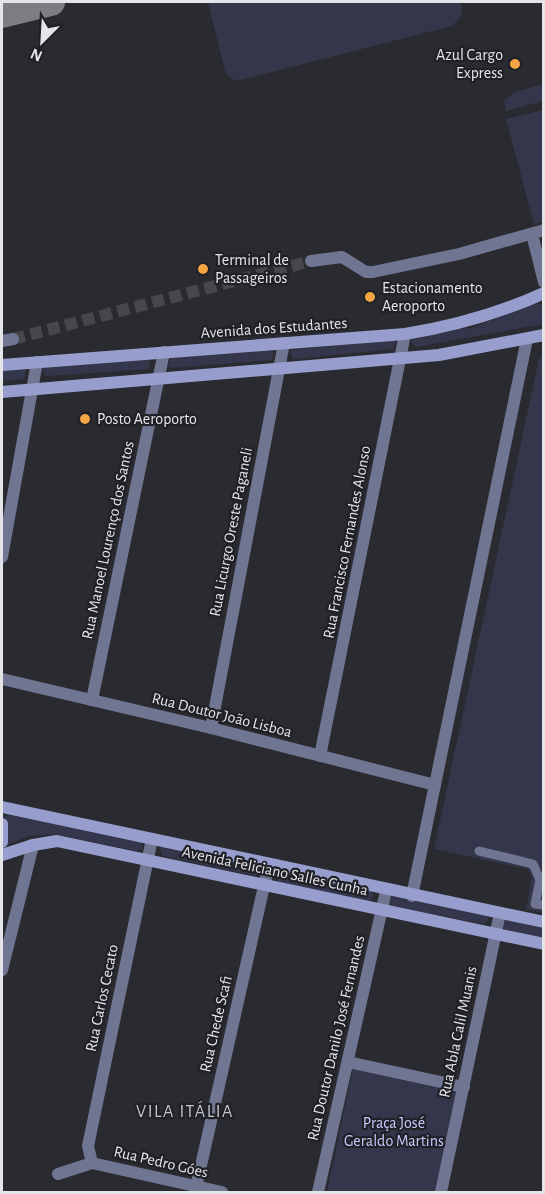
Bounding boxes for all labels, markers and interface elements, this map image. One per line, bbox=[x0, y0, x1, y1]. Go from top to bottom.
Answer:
north arrow bbox=[12, 12, 72, 72]
text: N bbox=[28, 45, 45, 64]
place label: Azul Cargo Express bbox=[436, 47, 503, 81]
marker: Azul Cargo Express bbox=[508, 57, 522, 71]
place label: Terminal de Passageiros bbox=[215, 252, 289, 286]
marker: Terminal de Passageiros bbox=[196, 262, 210, 276]
place label: Estacionamento Aeroporto bbox=[382, 280, 483, 314]
marker: Estacionamento Aeroporto bbox=[363, 290, 377, 304]
street label: Avenida dos Estudantes bbox=[200, 315, 348, 341]
place label: Posto Aeroporto bbox=[97, 411, 197, 427]
marker: Posto Aeroporto bbox=[78, 412, 92, 426]
street label: Rua Manoel Lourenço dos Santos bbox=[79, 439, 137, 641]
street label: Rua Francisco Fernandes Alonso bbox=[320, 444, 374, 640]
street label: Rua Licurgo Oreste Paganeli bbox=[207, 446, 255, 618]
street label: Rua Doutor João Lisboa bbox=[150, 690, 294, 740]
street label: Avenida Feliciano Salles Cunha bbox=[181, 843, 369, 899]
street label: Rua Doutor Danilo José Fernandes bbox=[305, 934, 367, 1142]
street label: Rua Carlos Cecato bbox=[83, 943, 121, 1053]
street label: Rua Abla Calil Muanis bbox=[436, 965, 480, 1099]
street label: Rua Chede Scafi bbox=[197, 974, 235, 1074]
district label: VILA ITÁLIA bbox=[136, 1100, 234, 1121]
park label: Praça José Geraldo Martins bbox=[344, 1115, 444, 1149]
street label: Rua Pedro Góes bbox=[112, 1143, 210, 1181]

